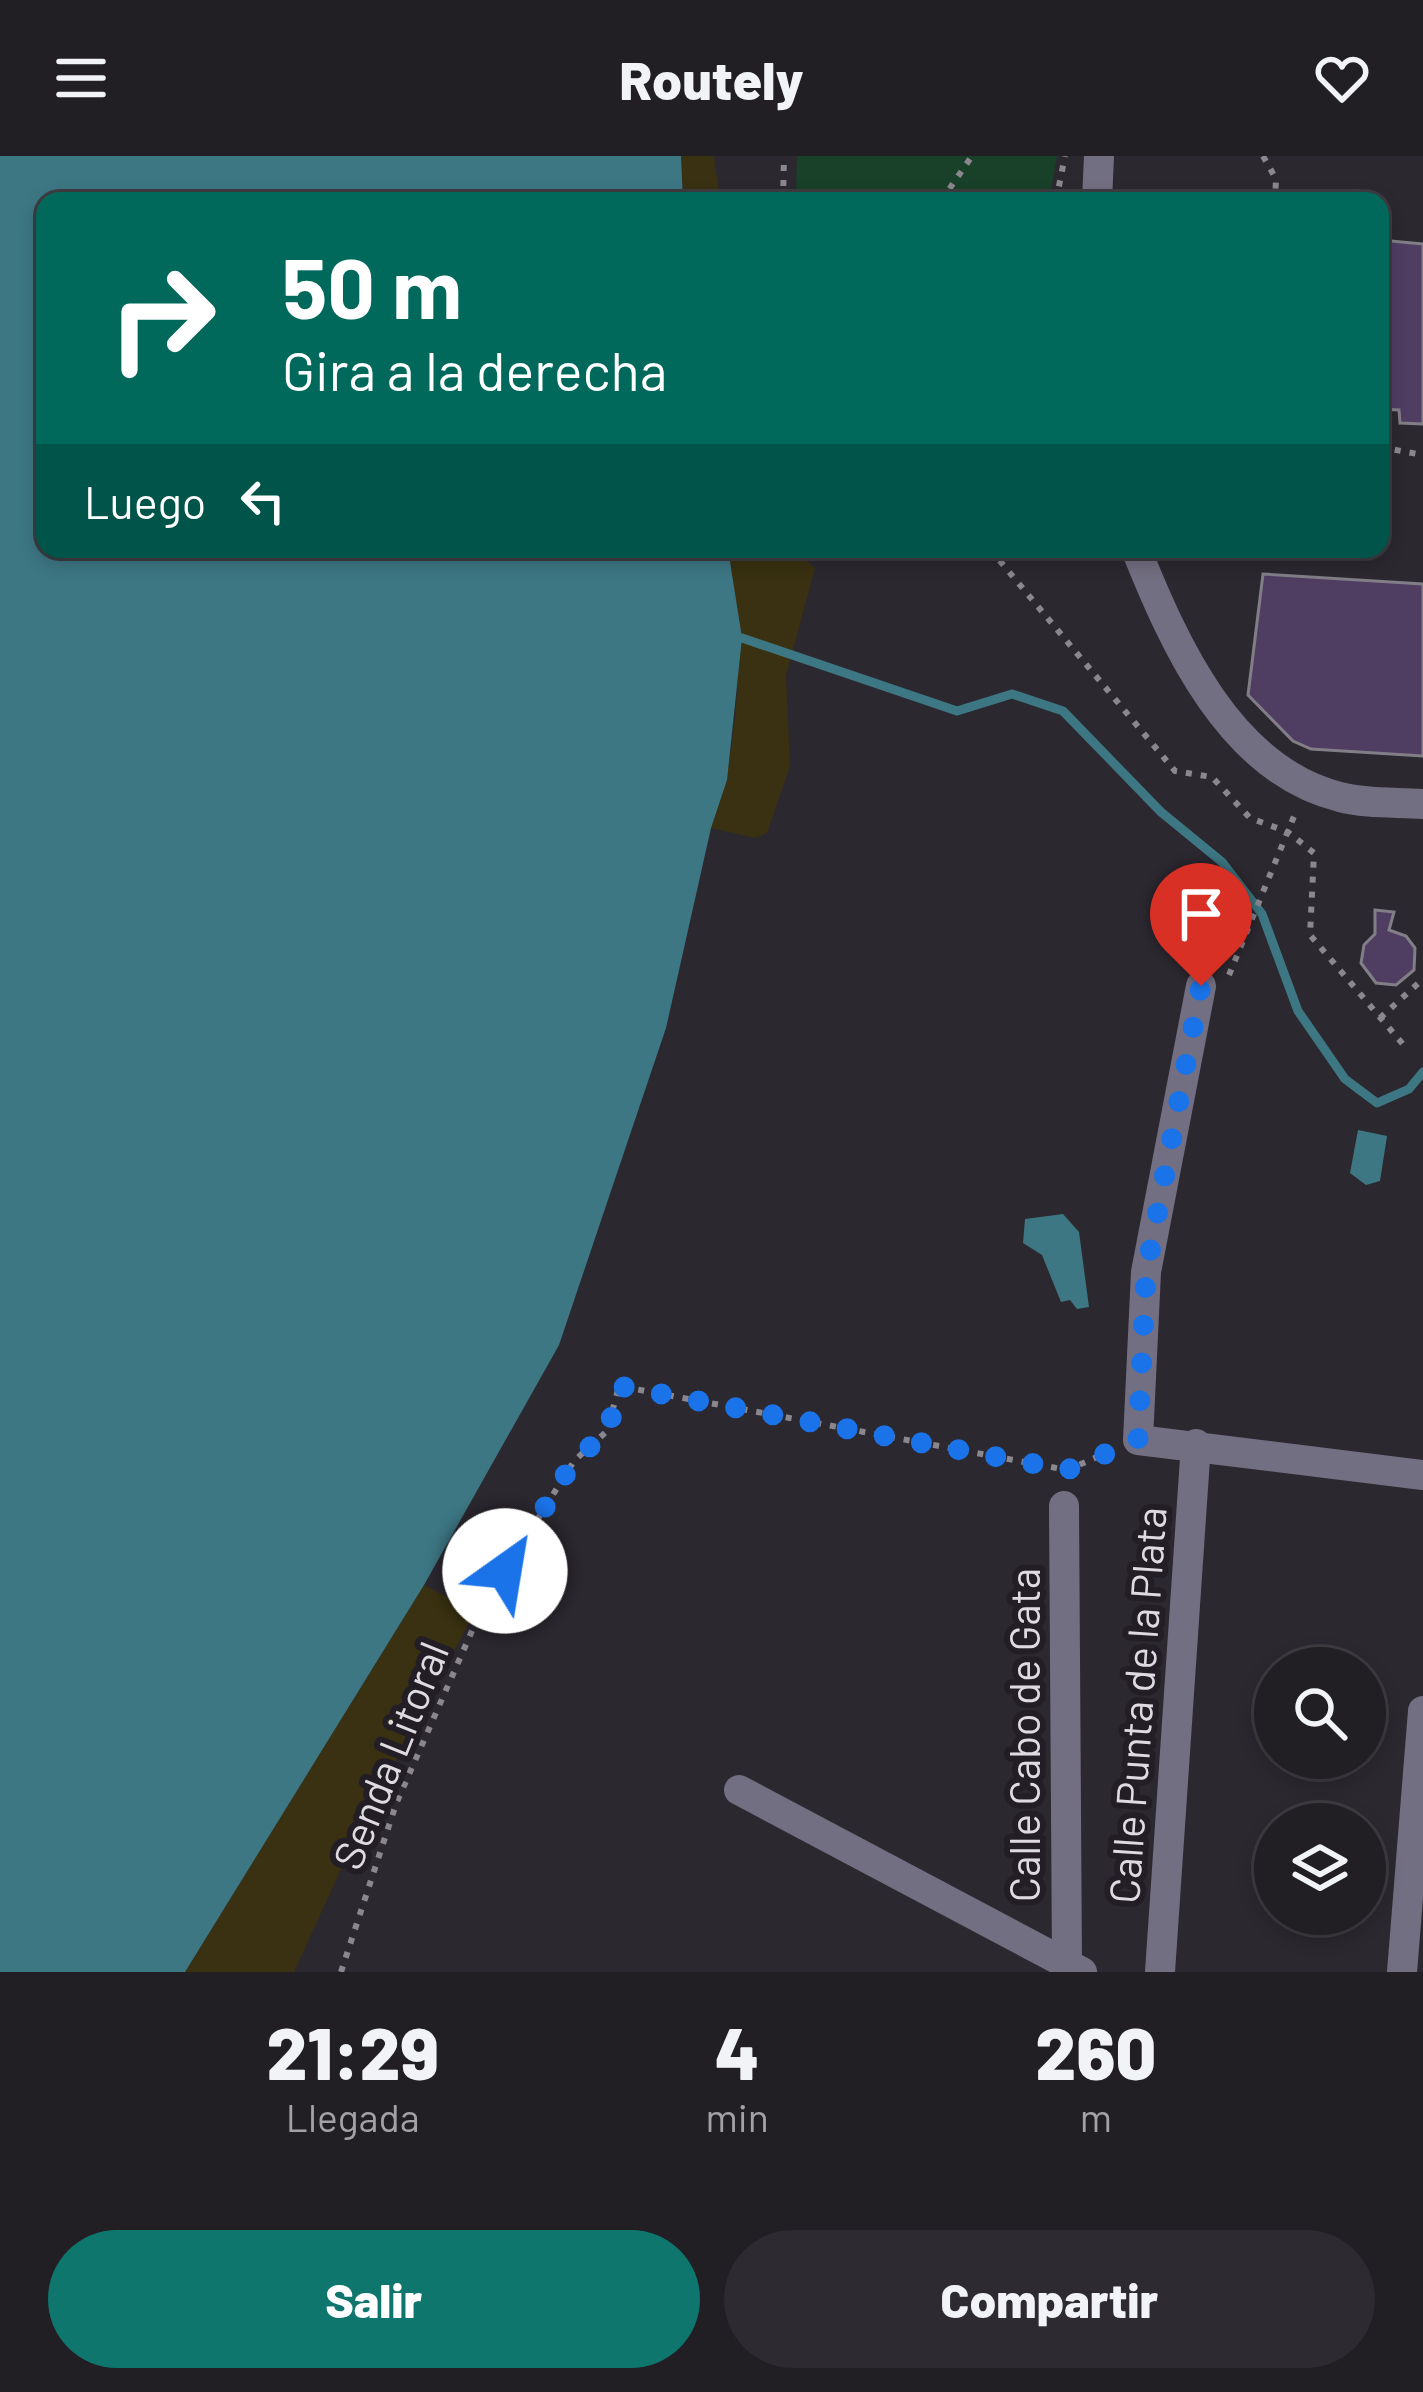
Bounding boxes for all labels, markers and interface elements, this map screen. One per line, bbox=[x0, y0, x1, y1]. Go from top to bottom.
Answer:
icon: menu bbox=[48, 45, 114, 111]
icon: heart bbox=[1309, 45, 1375, 111]
text: Routely bbox=[619, 46, 804, 111]
text: 50 m bbox=[282, 235, 462, 336]
icon: right bbox=[84, 240, 240, 396]
text: Gira a la derecha bbox=[282, 337, 667, 402]
icon: left bbox=[230, 468, 296, 534]
text: Luego bbox=[84, 474, 206, 528]
pin bbox=[1150, 863, 1252, 986]
icon: arrive bbox=[1168, 881, 1234, 947]
street label: Calle Punta de la Plata bbox=[1097, 1505, 1175, 1905]
position arrow bbox=[442, 1508, 568, 1634]
street label: Calle Cabo de Gata bbox=[998, 1568, 1048, 1902]
street label: Senda Litoral bbox=[321, 1634, 457, 1876]
map controls bbox=[1254, 1647, 1386, 1935]
button: search bbox=[1254, 1647, 1386, 1779]
button: layers bbox=[1254, 1803, 1386, 1935]
text: 21:29 bbox=[267, 2008, 439, 2094]
text: 4 bbox=[715, 2008, 760, 2094]
text: 260 bbox=[1035, 2008, 1156, 2094]
text: Llegada bbox=[286, 2093, 420, 2140]
text: min bbox=[705, 2093, 769, 2140]
text: m bbox=[1080, 2093, 1112, 2140]
button: Salir bbox=[48, 2230, 700, 2368]
button: Compartir bbox=[724, 2230, 1375, 2368]

